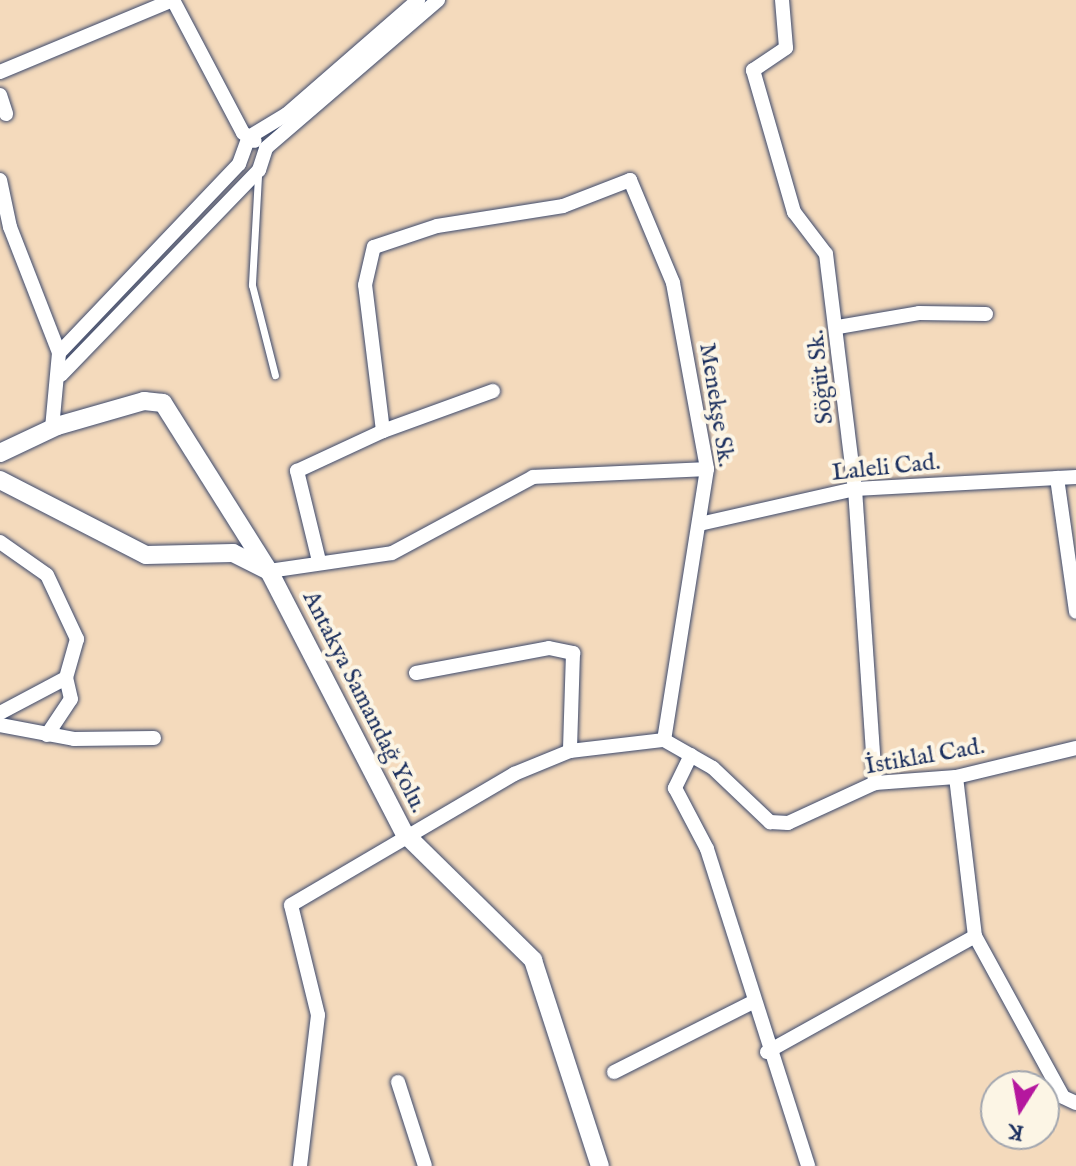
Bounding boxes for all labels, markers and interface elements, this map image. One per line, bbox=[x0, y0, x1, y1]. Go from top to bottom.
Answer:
street label: Söğüt Sk. bbox=[802, 328, 840, 426]
street label: Menekşe Sk. bbox=[692, 341, 740, 469]
street label: Laleli Cad. bbox=[830, 448, 942, 488]
street label: Antakya Samandağ Yolu. bbox=[296, 586, 432, 818]
street label: İstiklal Cad. bbox=[863, 732, 987, 782]
north arrow bbox=[980, 1070, 1060, 1150]
text: K bbox=[1005, 1116, 1026, 1147]

